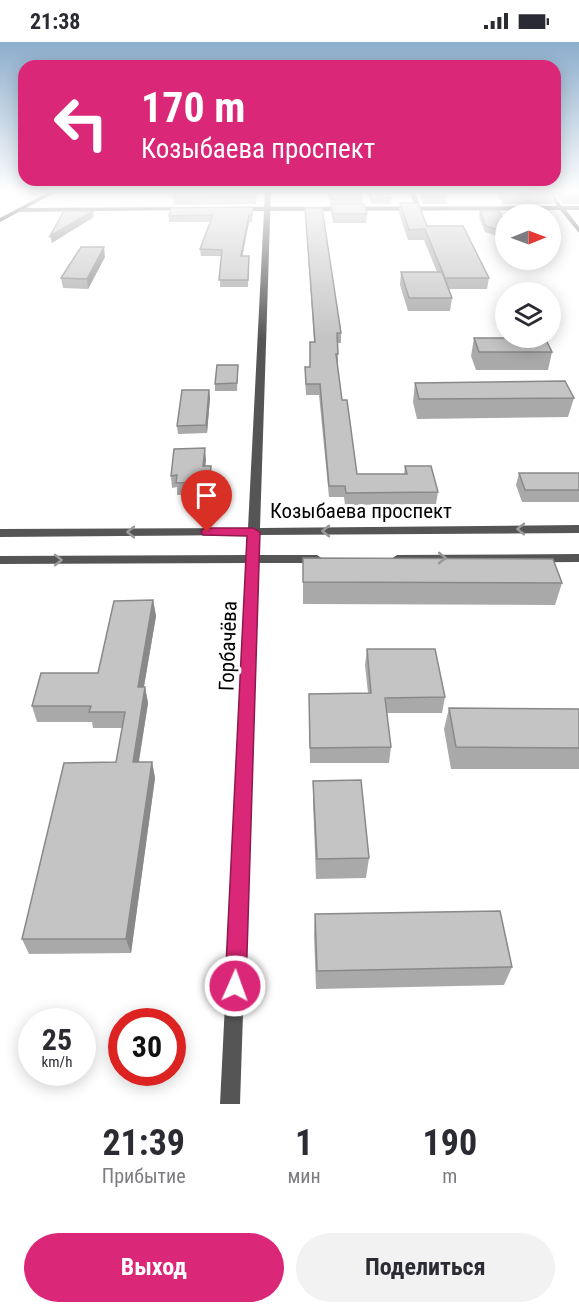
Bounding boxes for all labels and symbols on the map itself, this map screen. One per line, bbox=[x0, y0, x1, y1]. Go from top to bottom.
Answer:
north arrow bbox=[495, 204, 561, 270]
pin bbox=[181, 470, 232, 532]
street label: Козыбаева проспект bbox=[270, 499, 452, 523]
one-way arrow bbox=[516, 523, 525, 535]
one-way arrow bbox=[321, 525, 330, 537]
one-way arrow bbox=[126, 526, 135, 538]
one-way arrow bbox=[438, 552, 447, 564]
one-way arrow bbox=[54, 554, 63, 566]
street label: Горбачёва bbox=[214, 601, 242, 691]
position arrow bbox=[203, 954, 267, 1018]
speed limit sign: 30 bbox=[108, 1008, 186, 1086]

